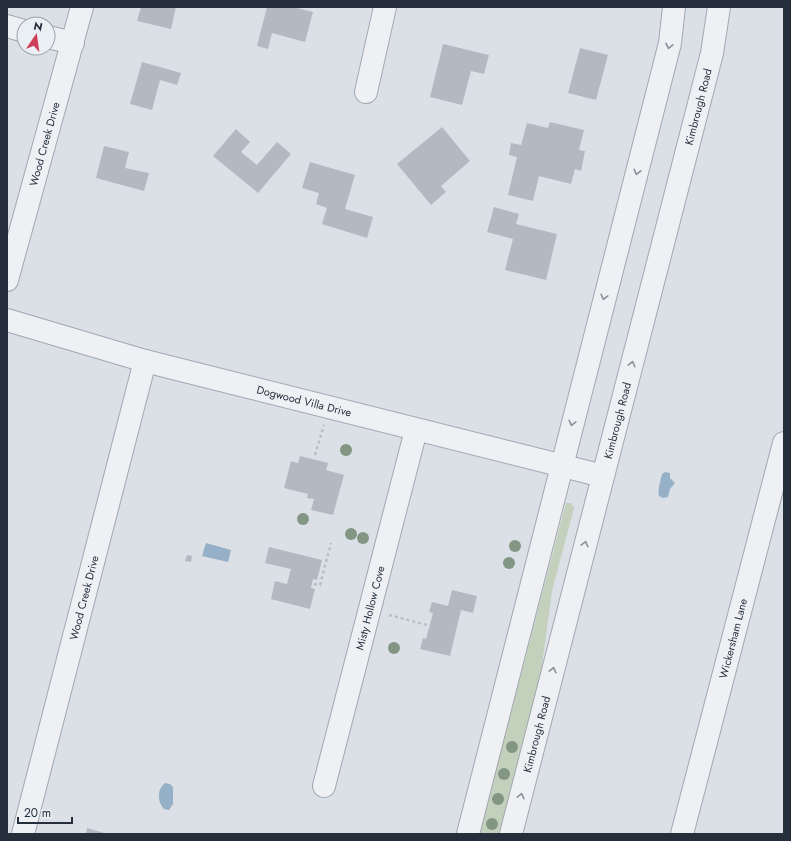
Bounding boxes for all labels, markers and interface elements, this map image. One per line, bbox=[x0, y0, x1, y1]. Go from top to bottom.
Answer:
north arrow bbox=[16, 16, 56, 56]
text: N bbox=[32, 17, 44, 35]
one-way arrow bbox=[665, 42, 673, 49]
street label: Kimbrough Road bbox=[681, 67, 716, 147]
street label: Wood Creek Drive bbox=[25, 100, 64, 188]
one-way arrow bbox=[633, 168, 641, 175]
one-way arrow bbox=[601, 294, 609, 301]
one-way arrow bbox=[627, 361, 636, 368]
street label: Kimbrough Road bbox=[600, 380, 635, 460]
street label: Dogwood Villa Drive bbox=[255, 381, 353, 421]
one-way arrow bbox=[568, 420, 577, 427]
one-way arrow bbox=[581, 541, 589, 548]
street label: Wood Creek Drive bbox=[65, 553, 103, 642]
street label: Misty Hollow Cove bbox=[351, 564, 389, 652]
street label: Wickersham Lane bbox=[715, 596, 751, 680]
one-way arrow bbox=[548, 667, 557, 674]
street label: Kimbrough Road bbox=[519, 694, 554, 774]
one-way arrow bbox=[516, 793, 524, 799]
scale bar bbox=[18, 799, 72, 825]
text: 20 m bbox=[24, 804, 51, 822]

